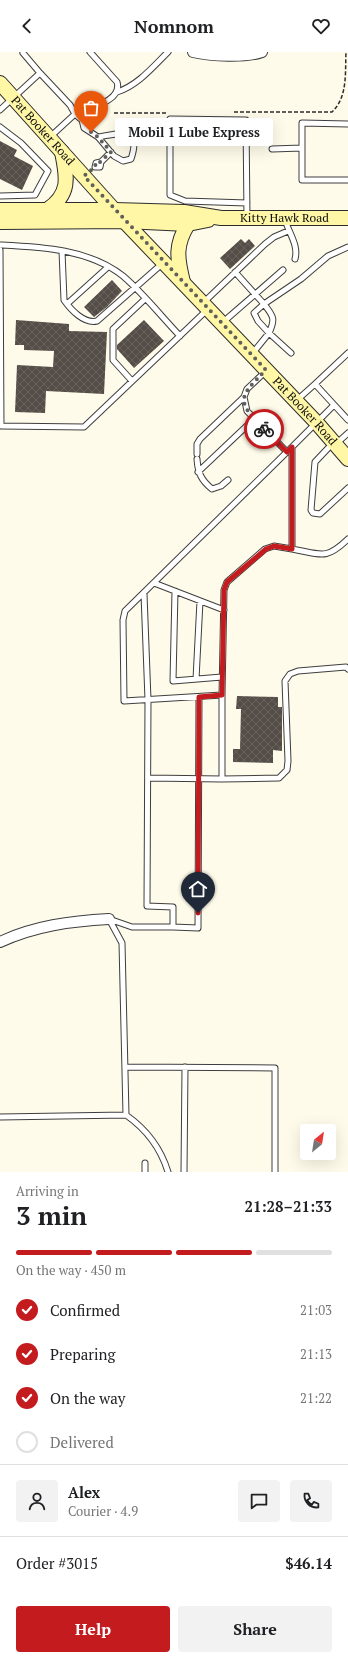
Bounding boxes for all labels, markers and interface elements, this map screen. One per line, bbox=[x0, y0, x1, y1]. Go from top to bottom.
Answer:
text: Nomnom bbox=[134, 14, 214, 38]
icon: back bbox=[16, 15, 38, 37]
icon: heart bbox=[310, 15, 332, 37]
pin bbox=[74, 91, 108, 132]
street label: Pat Booker Road bbox=[8, 93, 78, 168]
icon: bag bbox=[80, 97, 102, 119]
callout: Mobil 1 Lube Express bbox=[115, 118, 273, 146]
text: Mobil 1 Lube Express bbox=[128, 123, 260, 141]
street label: Kitty Hawk Road bbox=[240, 210, 329, 225]
street label: Pat Booker Road bbox=[270, 374, 341, 448]
courier bbox=[244, 409, 284, 449]
icon: bike bbox=[253, 418, 275, 440]
pin bbox=[181, 872, 215, 913]
icon: home bbox=[187, 878, 209, 900]
north arrow bbox=[300, 1124, 336, 1160]
map controls bbox=[300, 1124, 336, 1160]
text: Arriving in bbox=[16, 1182, 79, 1200]
text: 21:28–21:33 bbox=[245, 1196, 332, 1216]
text: 3 min bbox=[16, 1198, 87, 1232]
text: On the way · 450 m bbox=[16, 1261, 126, 1279]
icon: check bbox=[16, 1299, 38, 1321]
text: Confirmed bbox=[50, 1300, 120, 1320]
text: 21:03 bbox=[300, 1301, 332, 1319]
icon: check bbox=[16, 1343, 38, 1365]
text: Preparing bbox=[50, 1344, 115, 1364]
text: 21:13 bbox=[300, 1345, 332, 1363]
icon: check bbox=[16, 1387, 38, 1409]
text: On the way bbox=[50, 1388, 125, 1408]
text: 21:22 bbox=[300, 1389, 332, 1407]
text: Delivered bbox=[50, 1432, 114, 1452]
button: person bbox=[16, 1480, 58, 1522]
button: chat bbox=[238, 1480, 280, 1522]
button: phone bbox=[290, 1480, 332, 1522]
text: Alex bbox=[68, 1482, 100, 1502]
text: Courier · 4.9 bbox=[68, 1502, 138, 1520]
text: Order #3015 bbox=[16, 1553, 98, 1573]
text: $46.14 bbox=[285, 1553, 332, 1573]
button: Help bbox=[16, 1606, 170, 1652]
button: Share bbox=[178, 1606, 332, 1652]

